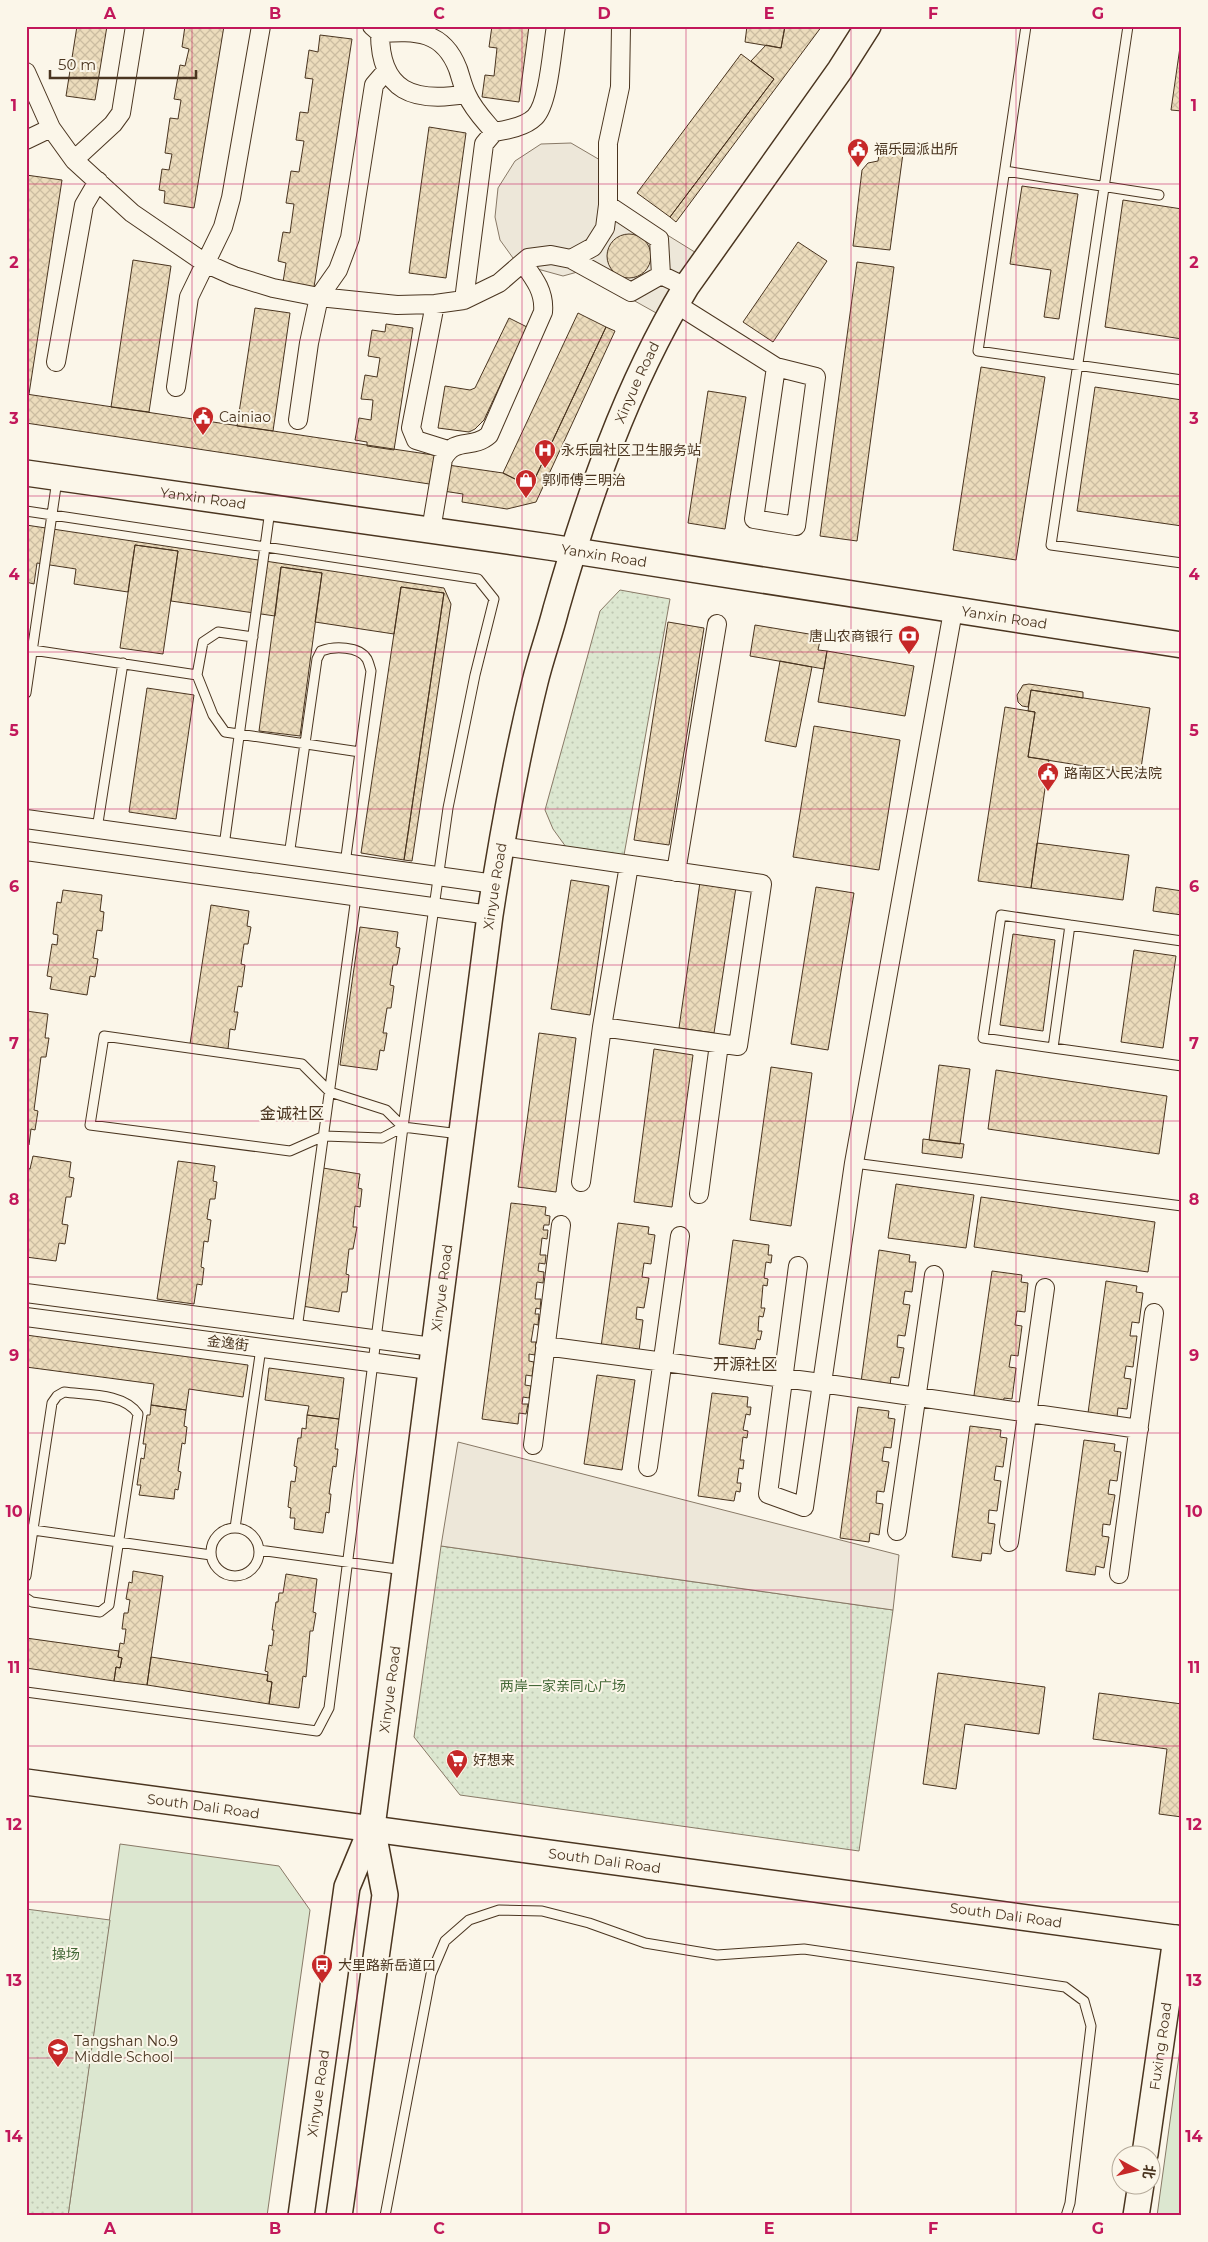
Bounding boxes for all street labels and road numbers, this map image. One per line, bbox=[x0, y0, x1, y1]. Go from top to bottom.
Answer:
street label: Xinyue Road bbox=[611, 338, 663, 426]
street label: Yanxin Road bbox=[159, 483, 247, 513]
street label: Yanxin Road bbox=[560, 540, 648, 571]
street label: Yanxin Road bbox=[960, 602, 1049, 633]
street label: Xinyue Road bbox=[479, 841, 511, 931]
street label: Xinyue Road bbox=[427, 1243, 456, 1332]
street label: 金逸街 bbox=[206, 1332, 250, 1354]
street label: Xinyue Road bbox=[375, 1645, 404, 1734]
street label: South Dali Road bbox=[146, 1790, 261, 1823]
street label: South Dali Road bbox=[547, 1844, 662, 1877]
street label: South Dali Road bbox=[949, 1899, 1063, 1932]
street label: Fuxing Road bbox=[1145, 2001, 1176, 2091]
street label: Xinyue Road bbox=[303, 2048, 333, 2138]

